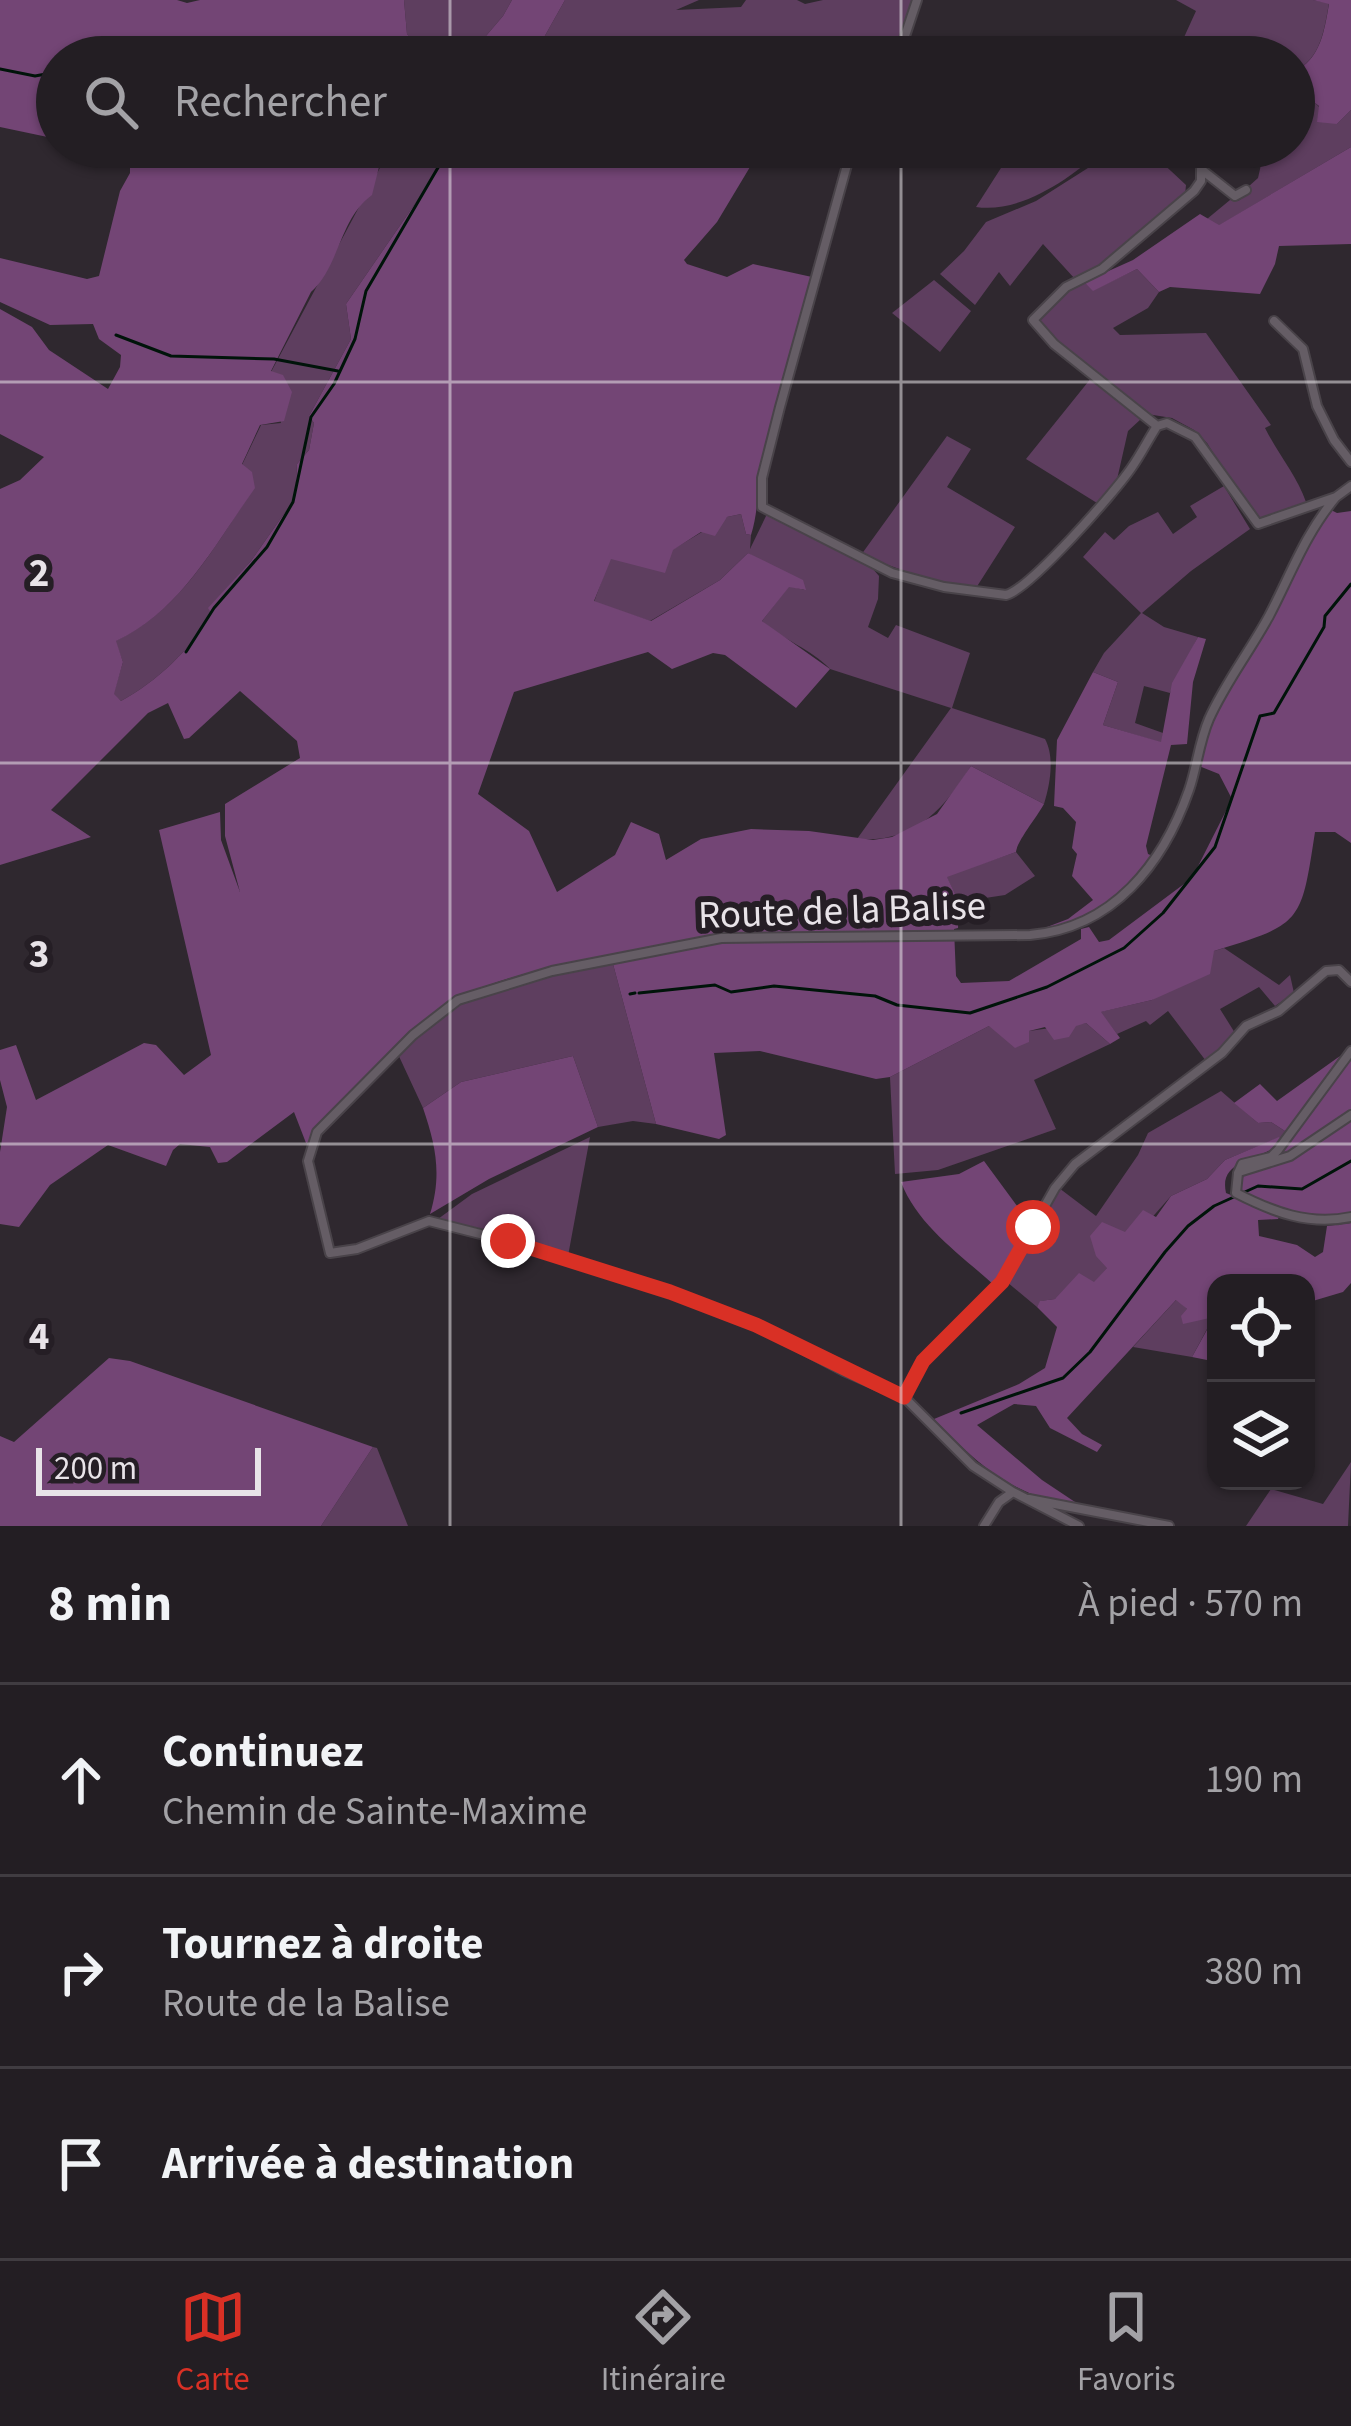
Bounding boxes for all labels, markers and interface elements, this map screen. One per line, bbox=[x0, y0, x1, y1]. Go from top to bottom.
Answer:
search box bbox=[36, 36, 1315, 168]
icon: search bbox=[78, 69, 144, 135]
text: Rechercher bbox=[174, 70, 387, 134]
text: 2 bbox=[29, 546, 49, 602]
street label: Route de la Balise bbox=[697, 878, 987, 944]
text: 3 bbox=[29, 927, 49, 983]
route start bbox=[1006, 1200, 1060, 1254]
route end bbox=[481, 1214, 535, 1268]
map controls bbox=[1207, 1274, 1315, 1490]
button: locate bbox=[1207, 1274, 1315, 1382]
text: 4 bbox=[29, 1309, 49, 1365]
button: layers bbox=[1207, 1382, 1315, 1490]
scale bar bbox=[36, 1442, 261, 1495]
text: 200 m bbox=[54, 1445, 137, 1492]
text: 8 min bbox=[48, 1568, 172, 1640]
text: À pied · 570 m bbox=[1078, 1576, 1303, 1632]
text: Continuez bbox=[162, 1720, 364, 1784]
icon: ahead bbox=[48, 1747, 114, 1813]
text: 190 m bbox=[1205, 1752, 1303, 1808]
text: Chemin de Sainte-Maxime bbox=[162, 1784, 587, 1840]
text: Tournez à droite bbox=[162, 1912, 484, 1976]
icon: right bbox=[48, 1939, 114, 2005]
text: 380 m bbox=[1205, 1944, 1303, 2000]
text: Route de la Balise bbox=[162, 1976, 450, 2032]
icon: arrive bbox=[48, 2131, 114, 2197]
text: Arrivée à destination bbox=[162, 2132, 574, 2196]
tab: Carte bbox=[176, 2284, 250, 2403]
tab: Itinéraire bbox=[601, 2284, 726, 2403]
tab: Favoris bbox=[1077, 2284, 1175, 2403]

